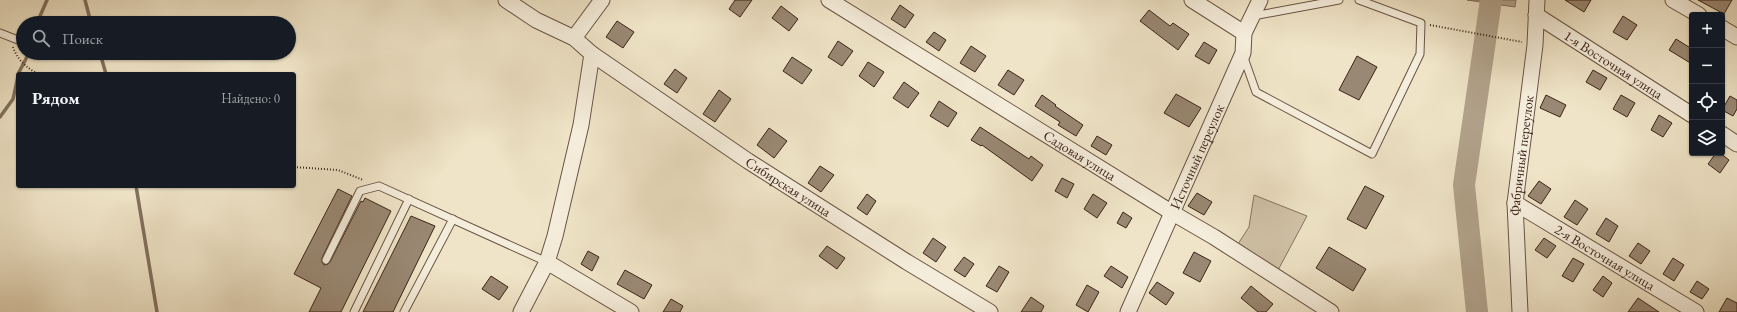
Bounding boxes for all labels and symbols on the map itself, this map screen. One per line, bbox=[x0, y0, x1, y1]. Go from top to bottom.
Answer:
street label: 1-я Восточная улица bbox=[1561, 26, 1667, 103]
street label: Фабричный переулок bbox=[1506, 94, 1538, 216]
street label: Источный переулок bbox=[1166, 101, 1228, 212]
street label: Садовая улица bbox=[1040, 126, 1120, 185]
street label: Сибирская улица bbox=[742, 153, 835, 221]
street label: 2-я Восточная улица bbox=[1551, 220, 1659, 295]

